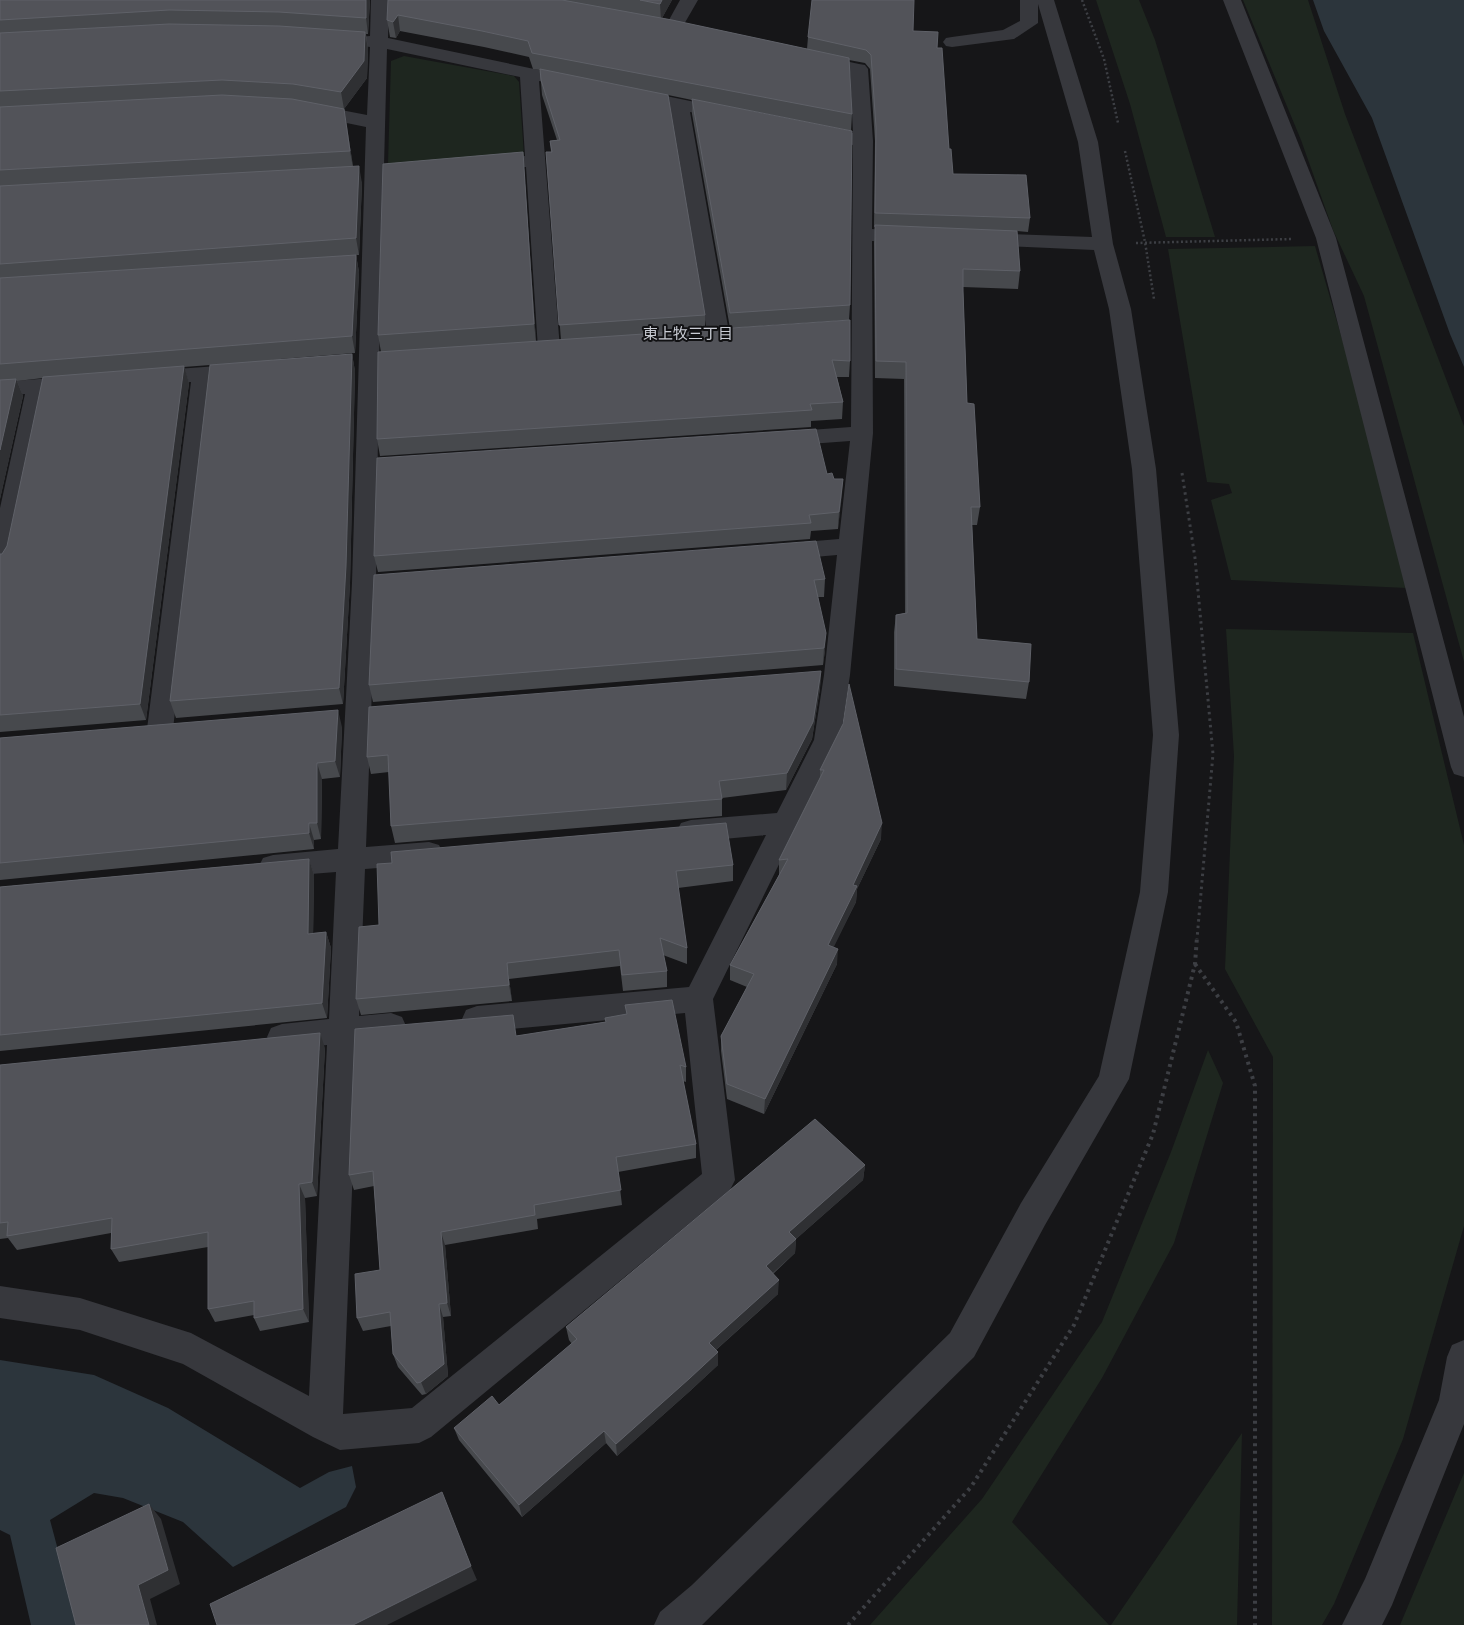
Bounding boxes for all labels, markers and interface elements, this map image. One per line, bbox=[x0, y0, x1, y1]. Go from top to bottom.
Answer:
district label: 東上牧三丁目 bbox=[643, 323, 733, 343]

